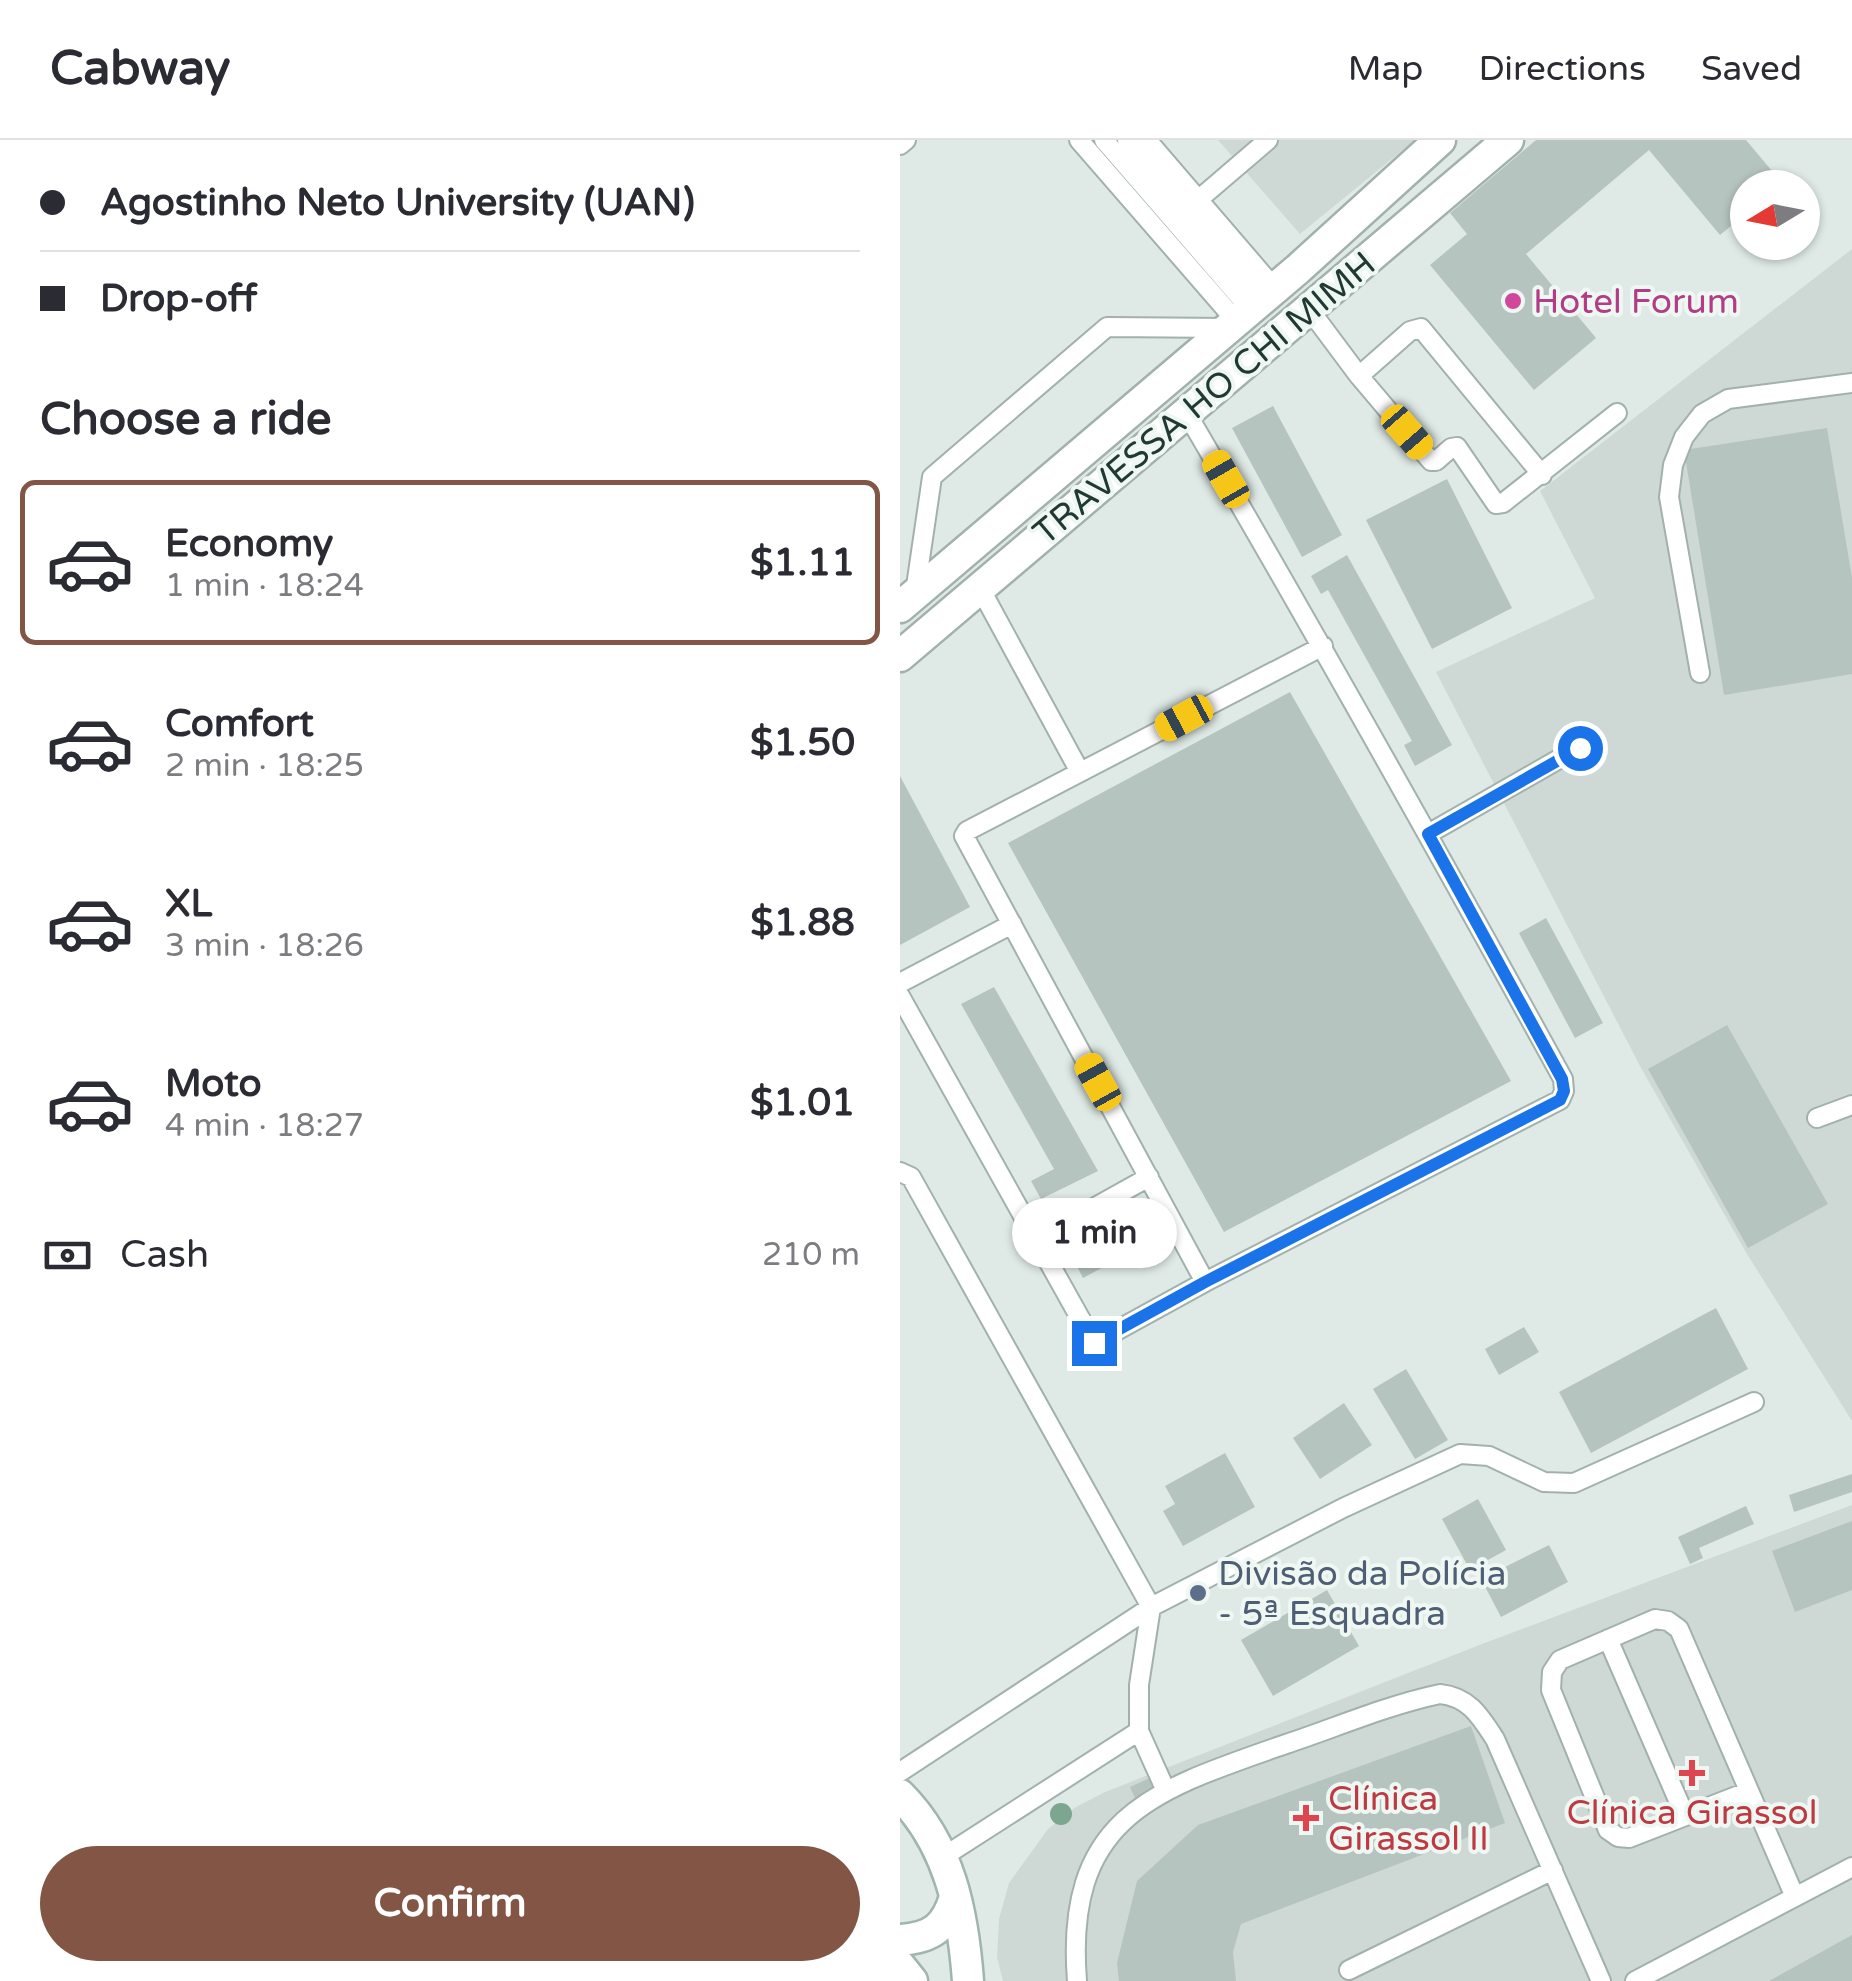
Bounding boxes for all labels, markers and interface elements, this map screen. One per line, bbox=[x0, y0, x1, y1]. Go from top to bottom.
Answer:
text: Cabway bbox=[50, 40, 230, 98]
text: Map bbox=[1348, 48, 1423, 90]
text: Directions bbox=[1478, 48, 1646, 90]
text: Saved bbox=[1701, 48, 1802, 90]
north arrow bbox=[1730, 170, 1820, 260]
map controls bbox=[1730, 170, 1820, 260]
text: Agostinho Neto University (UAN) bbox=[100, 180, 695, 226]
street label: TRAVESSA HO CHI MIMH bbox=[1025, 243, 1384, 554]
text: Drop-off bbox=[100, 276, 257, 322]
place label: Hotel Forum bbox=[1533, 281, 1739, 323]
marker: Hotel Forum bbox=[1502, 290, 1524, 312]
text: Choose a ride bbox=[40, 393, 331, 447]
car bbox=[1376, 400, 1438, 464]
car bbox=[1198, 446, 1254, 512]
icon: car bbox=[45, 518, 135, 608]
text: Economy bbox=[165, 521, 333, 567]
text: $1.11 bbox=[750, 540, 855, 586]
text: 1 min · 18:24 bbox=[165, 567, 364, 605]
car bbox=[1150, 691, 1218, 745]
icon: car bbox=[45, 698, 135, 788]
text: Comfort bbox=[165, 701, 314, 747]
text: $1.50 bbox=[750, 720, 855, 766]
route start bbox=[1558, 726, 1603, 771]
text: 2 min · 18:25 bbox=[165, 747, 364, 785]
icon: car bbox=[45, 878, 135, 968]
text: XL bbox=[165, 881, 212, 927]
text: $1.88 bbox=[750, 900, 855, 946]
text: 3 min · 18:26 bbox=[165, 927, 364, 965]
car bbox=[1070, 1048, 1126, 1116]
icon: car bbox=[45, 1058, 135, 1148]
text: Moto bbox=[165, 1061, 261, 1107]
text: $1.01 bbox=[750, 1080, 855, 1126]
text: 4 min · 18:27 bbox=[165, 1107, 364, 1145]
callout: 1 min bbox=[1011, 1198, 1176, 1268]
text: 1 min bbox=[1052, 1214, 1137, 1252]
icon: cash bbox=[40, 1228, 95, 1283]
text: Cash bbox=[120, 1232, 209, 1278]
text: 210 m bbox=[762, 1236, 860, 1274]
route end bbox=[1072, 1321, 1117, 1366]
place label: Divisão da Polícia - 5ª Esquadra bbox=[1218, 1553, 1506, 1635]
marker: Divisão da Polícia - 5ª Esquadra bbox=[1187, 1582, 1209, 1604]
marker: Clínica Girassol bbox=[1679, 1760, 1705, 1786]
place label: Clínica Girassol II bbox=[1328, 1778, 1489, 1860]
place label: Clínica Girassol bbox=[1566, 1792, 1818, 1834]
marker: Clínica Girassol II bbox=[1293, 1805, 1319, 1831]
button: Confirm bbox=[40, 1846, 860, 1961]

